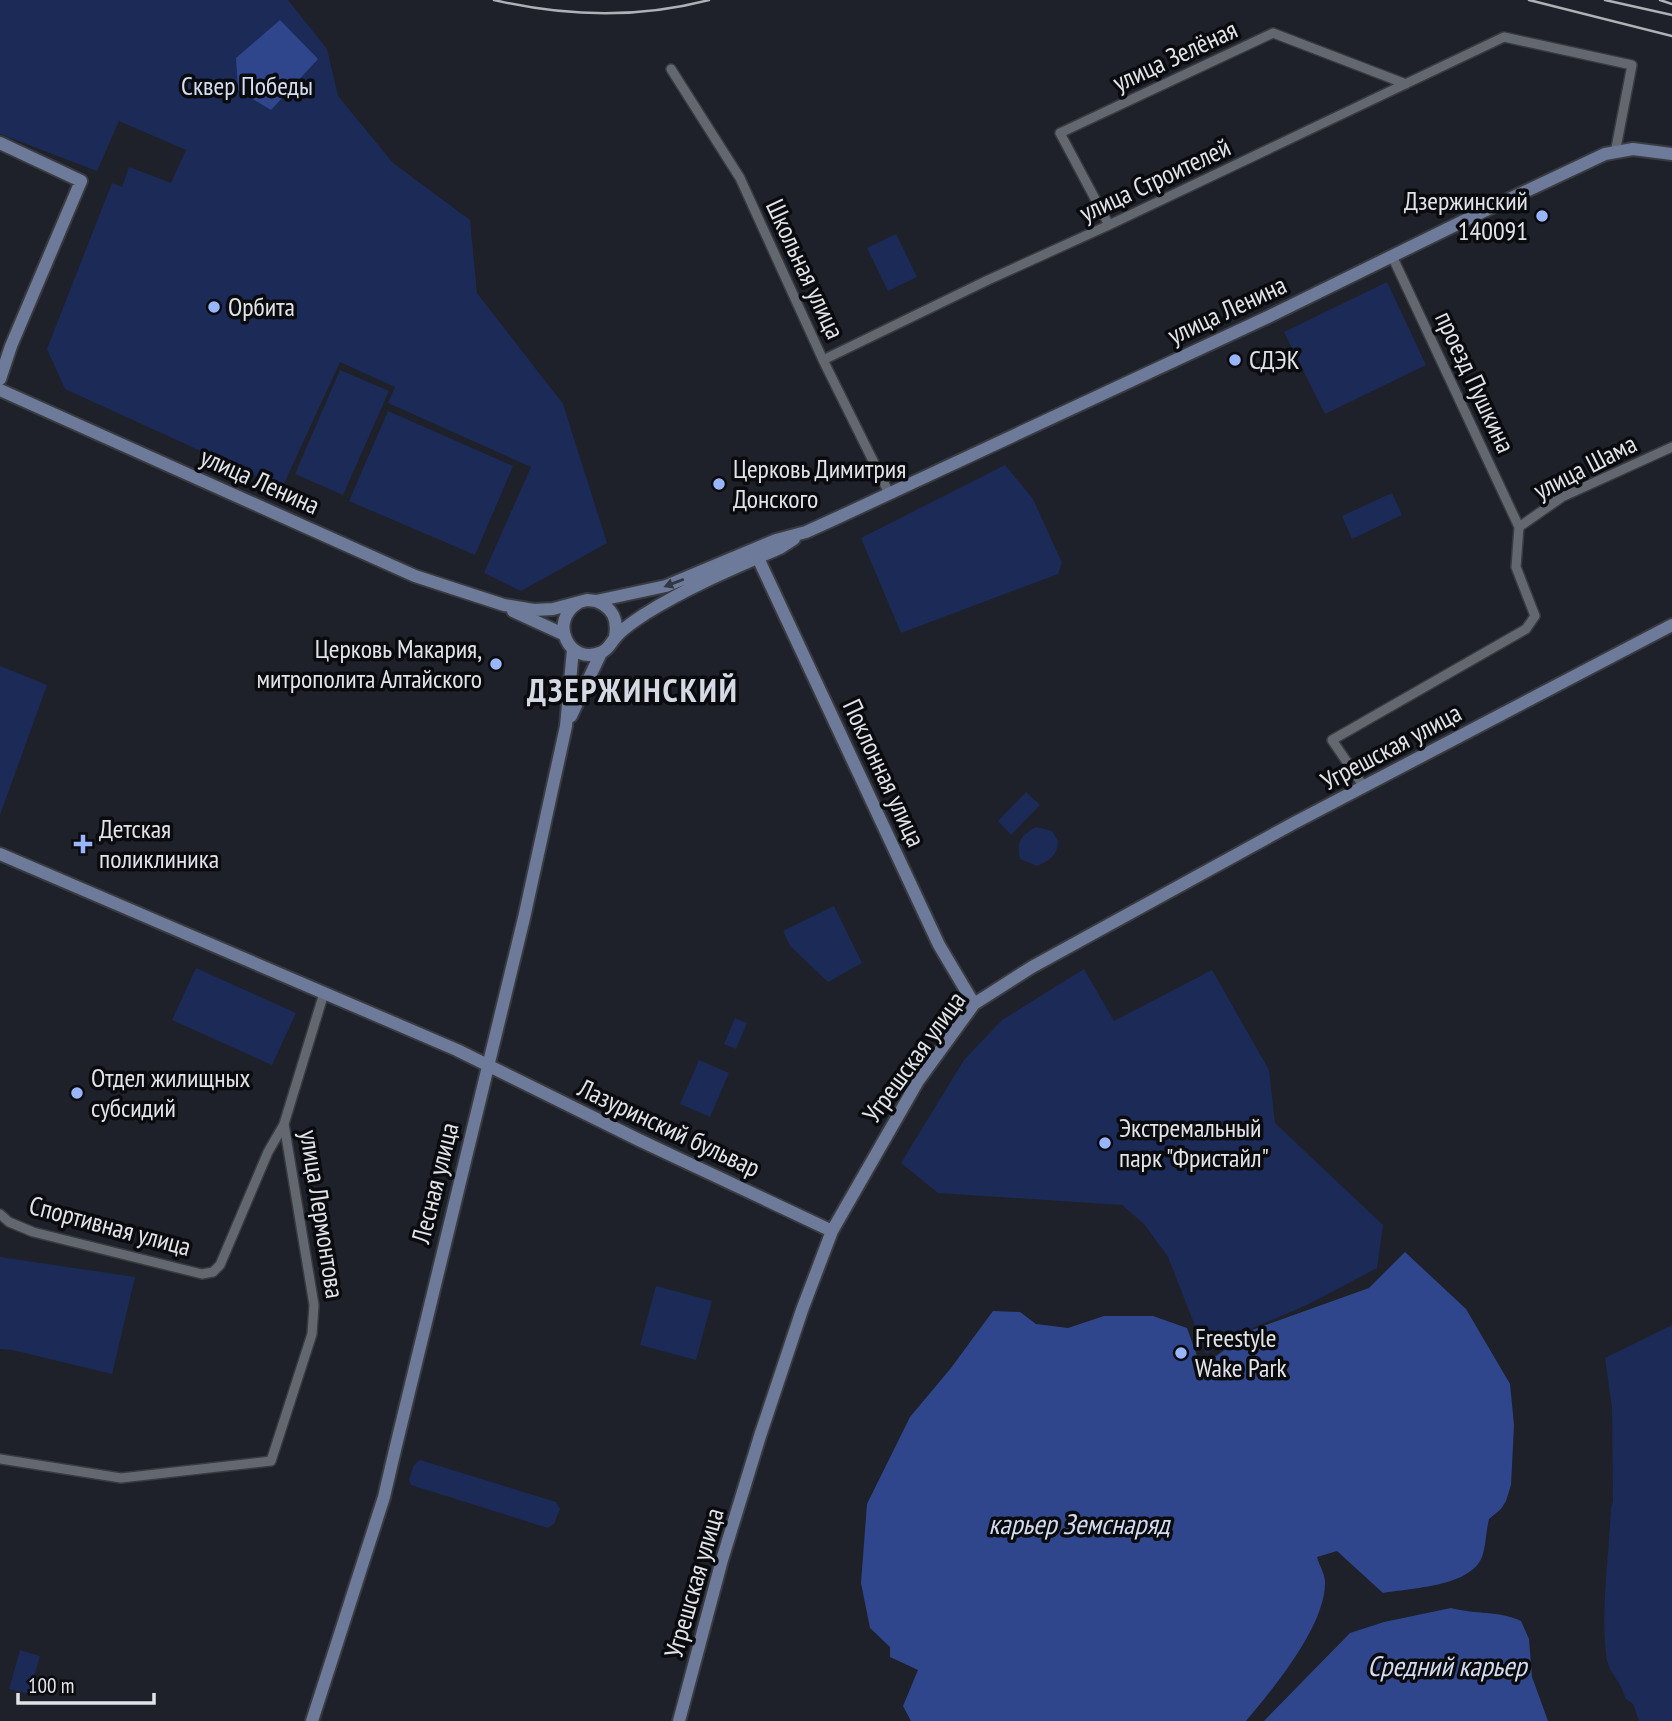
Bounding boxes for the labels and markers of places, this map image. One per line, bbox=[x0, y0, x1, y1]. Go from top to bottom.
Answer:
place label: Дзержинский 140091 bbox=[1404, 184, 1528, 247]
marker: Дзержинский 140091 bbox=[1534, 208, 1550, 224]
place label: Орбита bbox=[228, 290, 295, 323]
marker: Орбита bbox=[206, 299, 222, 315]
place label: СДЭК bbox=[1249, 343, 1300, 376]
marker: СДЭК bbox=[1227, 352, 1243, 368]
place label: Церковь Димитрия Донского bbox=[733, 452, 906, 515]
marker: Церковь Димитрия Донского bbox=[711, 476, 727, 492]
place label: Церковь Макария, митрополита Алтайского bbox=[256, 632, 482, 695]
marker: Церковь Макария, митрополита Алтайского bbox=[488, 656, 504, 672]
place label: Детская поликлиника bbox=[99, 812, 219, 875]
marker: Детская поликлиника bbox=[73, 834, 93, 854]
place label: Отдел жилищных субсидий bbox=[91, 1061, 250, 1124]
marker: Отдел жилищных субсидий bbox=[69, 1085, 85, 1101]
place label: Экстремальный парк "Фристайл" bbox=[1119, 1111, 1269, 1174]
marker: Экстремальный парк "Фристайл" bbox=[1097, 1135, 1113, 1151]
place label: Freestyle Wake Park bbox=[1195, 1321, 1287, 1384]
marker: Freestyle Wake Park bbox=[1173, 1345, 1189, 1361]

